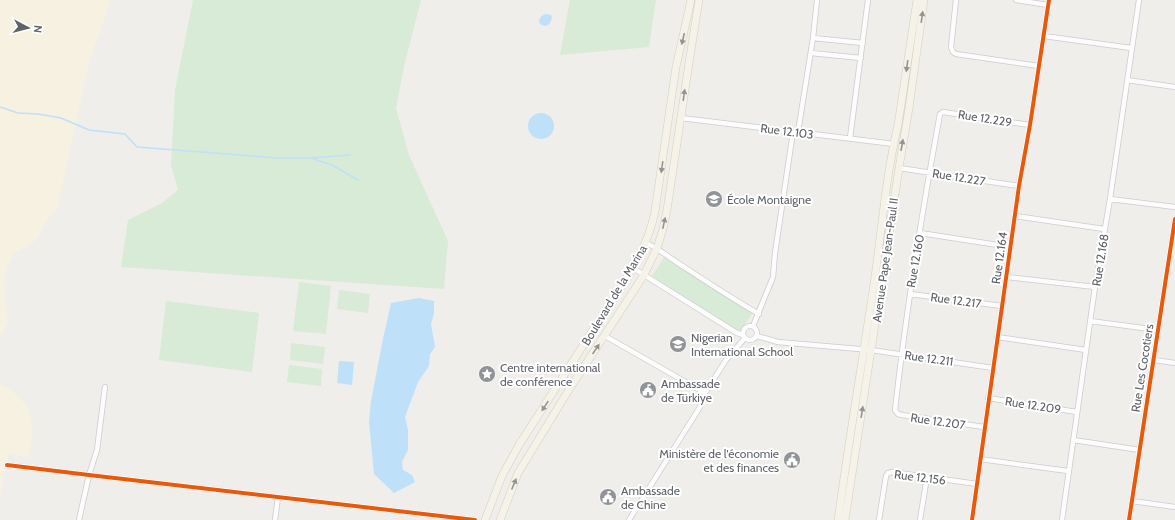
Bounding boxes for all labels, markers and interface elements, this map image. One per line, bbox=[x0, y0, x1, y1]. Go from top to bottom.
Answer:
north arrow bbox=[8, 8, 48, 48]
one-way arrow bbox=[919, 11, 925, 23]
text: N bbox=[31, 25, 45, 34]
one-way arrow bbox=[679, 32, 685, 45]
one-way arrow bbox=[904, 60, 910, 72]
one-way arrow bbox=[681, 89, 687, 101]
street label: Rue 12.229 bbox=[957, 106, 1013, 130]
street label: Rue 12.103 bbox=[760, 120, 814, 142]
one-way arrow bbox=[900, 139, 906, 152]
one-way arrow bbox=[659, 161, 665, 173]
street label: Rue 12.227 bbox=[931, 165, 987, 189]
school or university icon: École Montaigne bbox=[704, 189, 724, 209]
place label: École Montaigne bbox=[727, 192, 811, 207]
street label: Avenue Pape Jean-Paul II bbox=[869, 197, 901, 323]
one-way arrow bbox=[662, 217, 668, 229]
street label: Rue 12.164 bbox=[988, 231, 1010, 285]
street label: Rue 12.160 bbox=[903, 233, 927, 289]
street label: Rue 12.168 bbox=[1088, 233, 1112, 287]
street label: Boulevard de la Marina bbox=[578, 242, 650, 348]
street label: Rue 12.217 bbox=[930, 289, 982, 311]
street label: Rue Les Cocotiers bbox=[1128, 323, 1156, 413]
place label: Nigerian International School bbox=[691, 330, 793, 359]
school or university icon: Nigerian International School bbox=[668, 334, 688, 354]
one-way arrow bbox=[592, 344, 600, 354]
street label: Rue 12.211 bbox=[904, 347, 954, 369]
place label: Centre international de conférence bbox=[500, 360, 601, 389]
place icon: Centre international de conférence bbox=[477, 364, 497, 384]
place label: Ambassade de Türkiye bbox=[661, 376, 720, 405]
public building icon: Ambassade de Türkiye bbox=[638, 380, 658, 400]
street label: Rue 12.209 bbox=[1004, 393, 1062, 417]
one-way arrow bbox=[541, 401, 549, 411]
one-way arrow bbox=[859, 406, 865, 418]
street label: Rue 12.207 bbox=[909, 410, 967, 432]
place label: Ministère de l'économie et des finances bbox=[659, 446, 779, 475]
public building icon: Ministère de l'économie et des finances bbox=[782, 450, 802, 470]
street label: Rue 12.156 bbox=[893, 466, 947, 488]
one-way arrow bbox=[511, 477, 517, 489]
place label: Ambassade de Chine bbox=[621, 483, 680, 512]
public building icon: Ambassade de Chine bbox=[598, 487, 618, 507]

